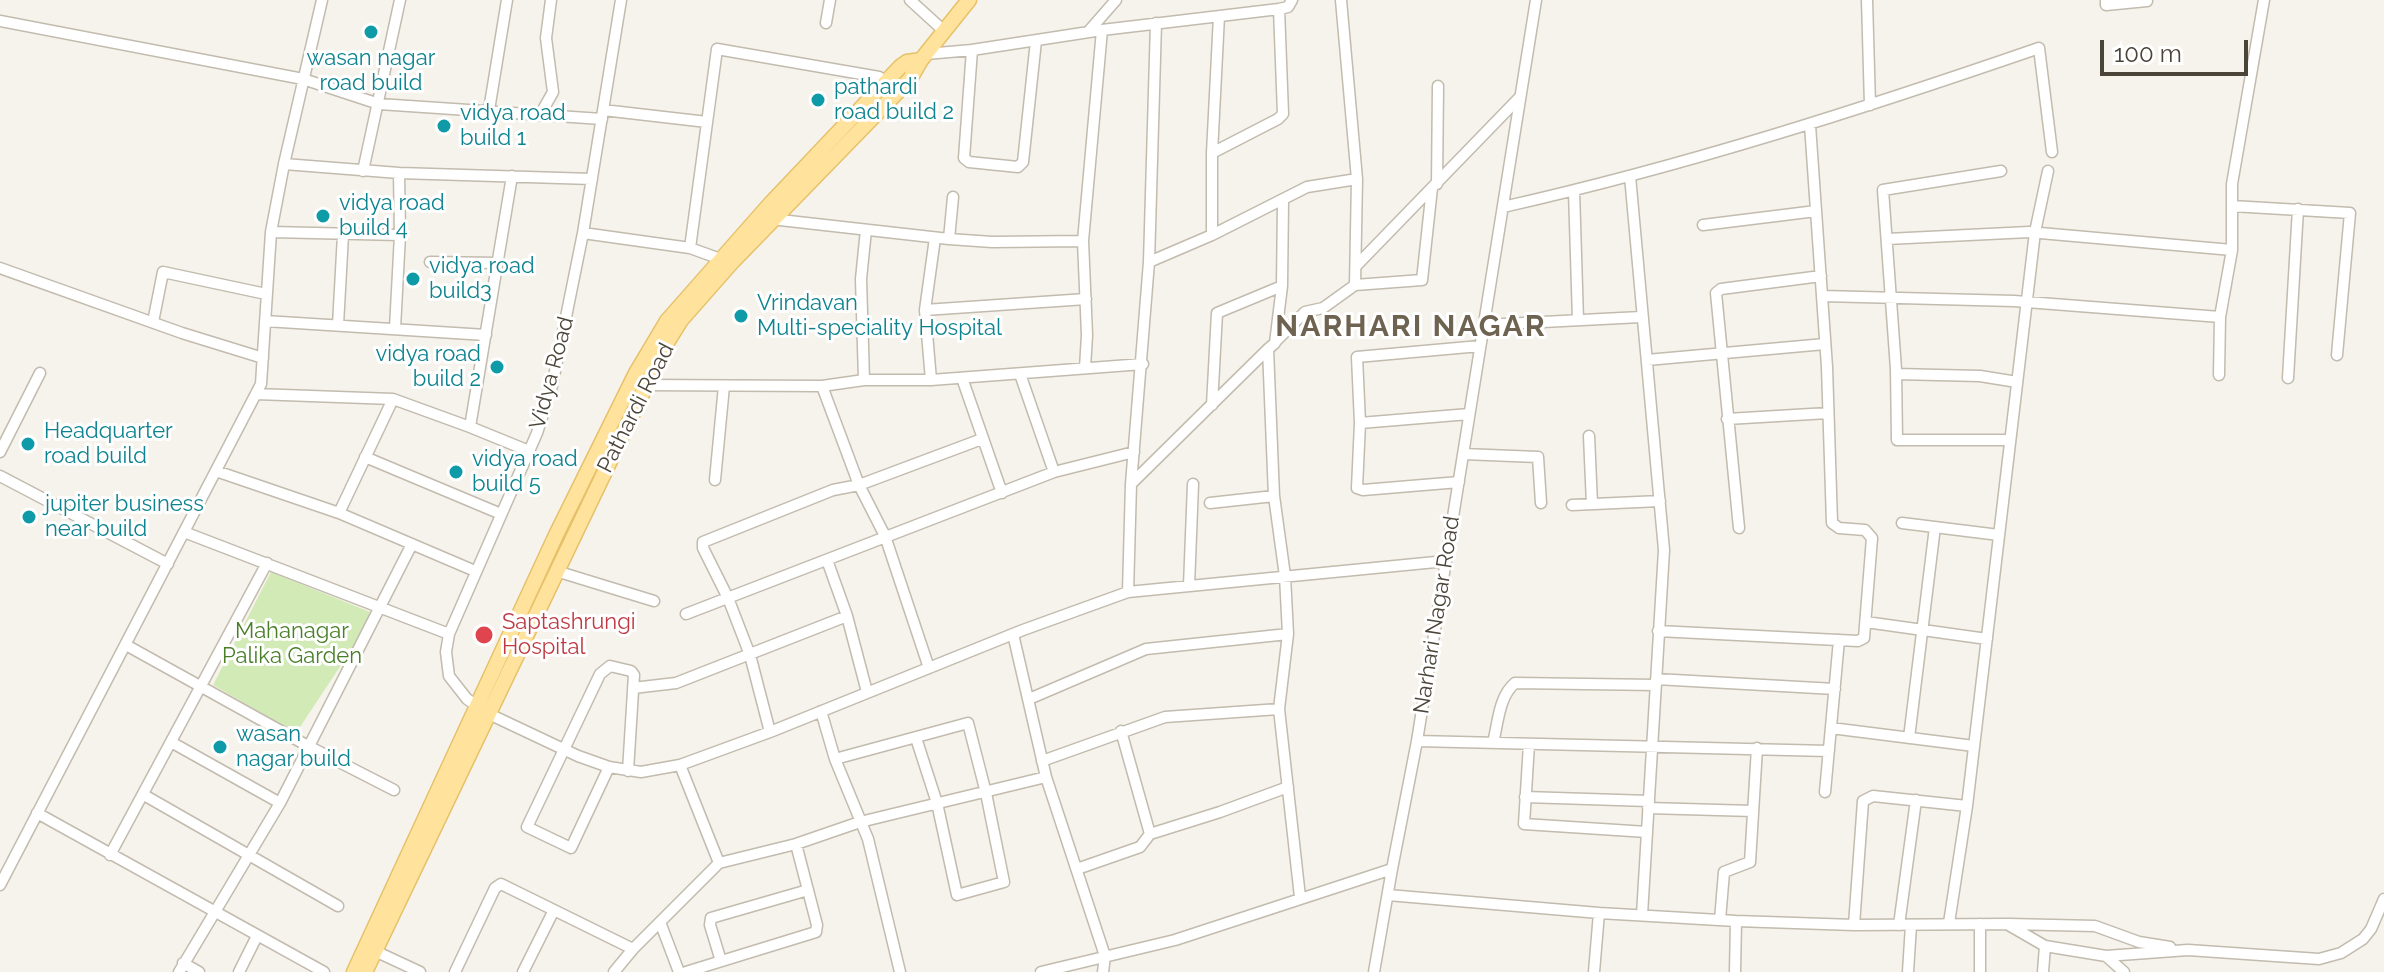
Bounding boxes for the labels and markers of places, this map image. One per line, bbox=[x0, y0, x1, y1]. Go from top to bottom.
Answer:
marker: wasan nagar road build bbox=[362, 23, 380, 41]
place label: wasan nagar road build bbox=[307, 45, 435, 96]
place label: pathardi road build 2 bbox=[834, 74, 954, 126]
marker: pathardi road build 2 bbox=[809, 91, 827, 109]
place label: vidya road build 1 bbox=[460, 100, 566, 152]
marker: vidya road build 1 bbox=[435, 117, 453, 135]
place label: vidya road build 4 bbox=[339, 190, 445, 242]
marker: vidya road build 4 bbox=[314, 207, 332, 225]
place label: vidya road build3 bbox=[429, 253, 535, 304]
marker: vidya road build3 bbox=[404, 270, 422, 288]
place label: Vrindavan Multi-speciality Hospital bbox=[757, 290, 1002, 342]
marker: Vrindavan Multi-speciality Hospital bbox=[732, 307, 750, 325]
place label: vidya road build 2 bbox=[375, 341, 481, 392]
marker: vidya road build 2 bbox=[488, 358, 506, 376]
place label: Headquarter road build bbox=[44, 418, 173, 470]
marker: Headquarter road build bbox=[19, 435, 37, 453]
place label: vidya road build 5 bbox=[472, 446, 578, 498]
marker: vidya road build 5 bbox=[447, 463, 465, 481]
place label: jupiter business near build bbox=[45, 491, 204, 542]
marker: jupiter business near build bbox=[20, 508, 38, 526]
place label: Saptashrungi Hospital bbox=[502, 609, 636, 660]
marker: Saptashrungi Hospital bbox=[473, 624, 495, 646]
place label: wasan nagar build bbox=[236, 721, 351, 772]
marker: wasan nagar build bbox=[211, 738, 229, 756]

